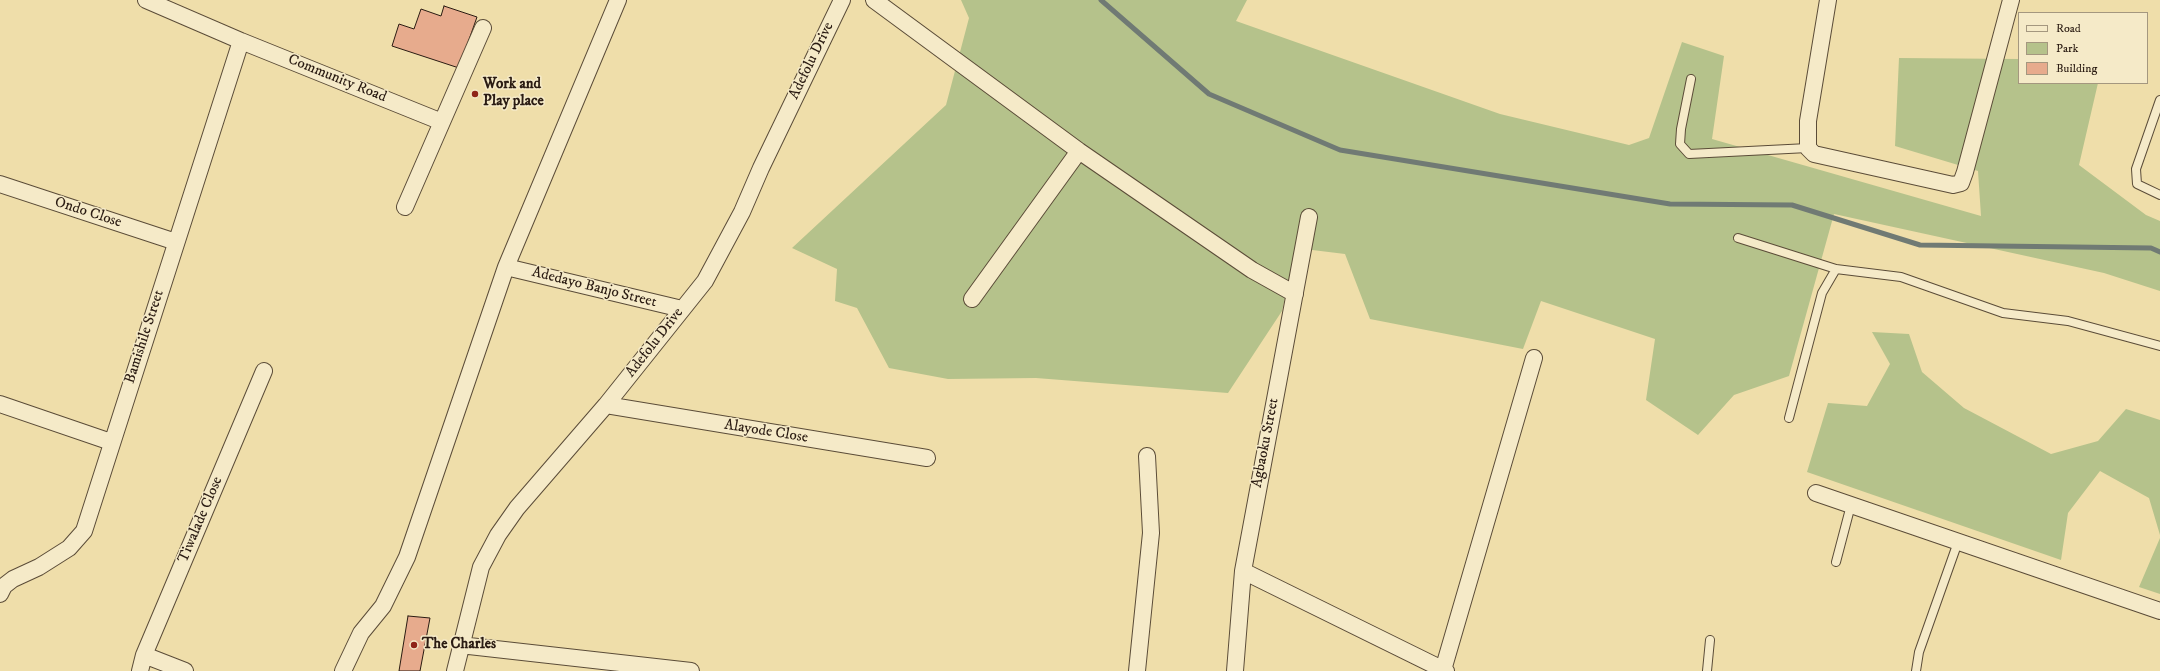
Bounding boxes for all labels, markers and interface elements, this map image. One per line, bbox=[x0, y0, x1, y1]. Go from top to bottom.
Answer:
legend bbox=[2018, 12, 2148, 84]
street label: Adefolu Drive bbox=[786, 20, 838, 102]
text: Road bbox=[2056, 21, 2081, 36]
text: Park bbox=[2056, 41, 2078, 56]
street label: Community Road bbox=[285, 51, 389, 107]
text: Building bbox=[2056, 61, 2097, 76]
place label: Work and Play place bbox=[483, 76, 544, 111]
marker: Work and Play place bbox=[470, 89, 480, 99]
street label: Ondo Close bbox=[52, 194, 124, 232]
street label: Adedayo Banjo Street bbox=[530, 264, 658, 312]
street label: Bamishile Street bbox=[121, 288, 169, 386]
street label: Adefolu Drive bbox=[622, 305, 688, 381]
street label: Agbaoku Street bbox=[1249, 397, 1283, 489]
street label: Alayode Close bbox=[723, 416, 809, 448]
street label: Tiwalade Close bbox=[175, 474, 227, 566]
place label: The Charles bbox=[422, 636, 496, 654]
marker: The Charles bbox=[409, 640, 419, 650]

